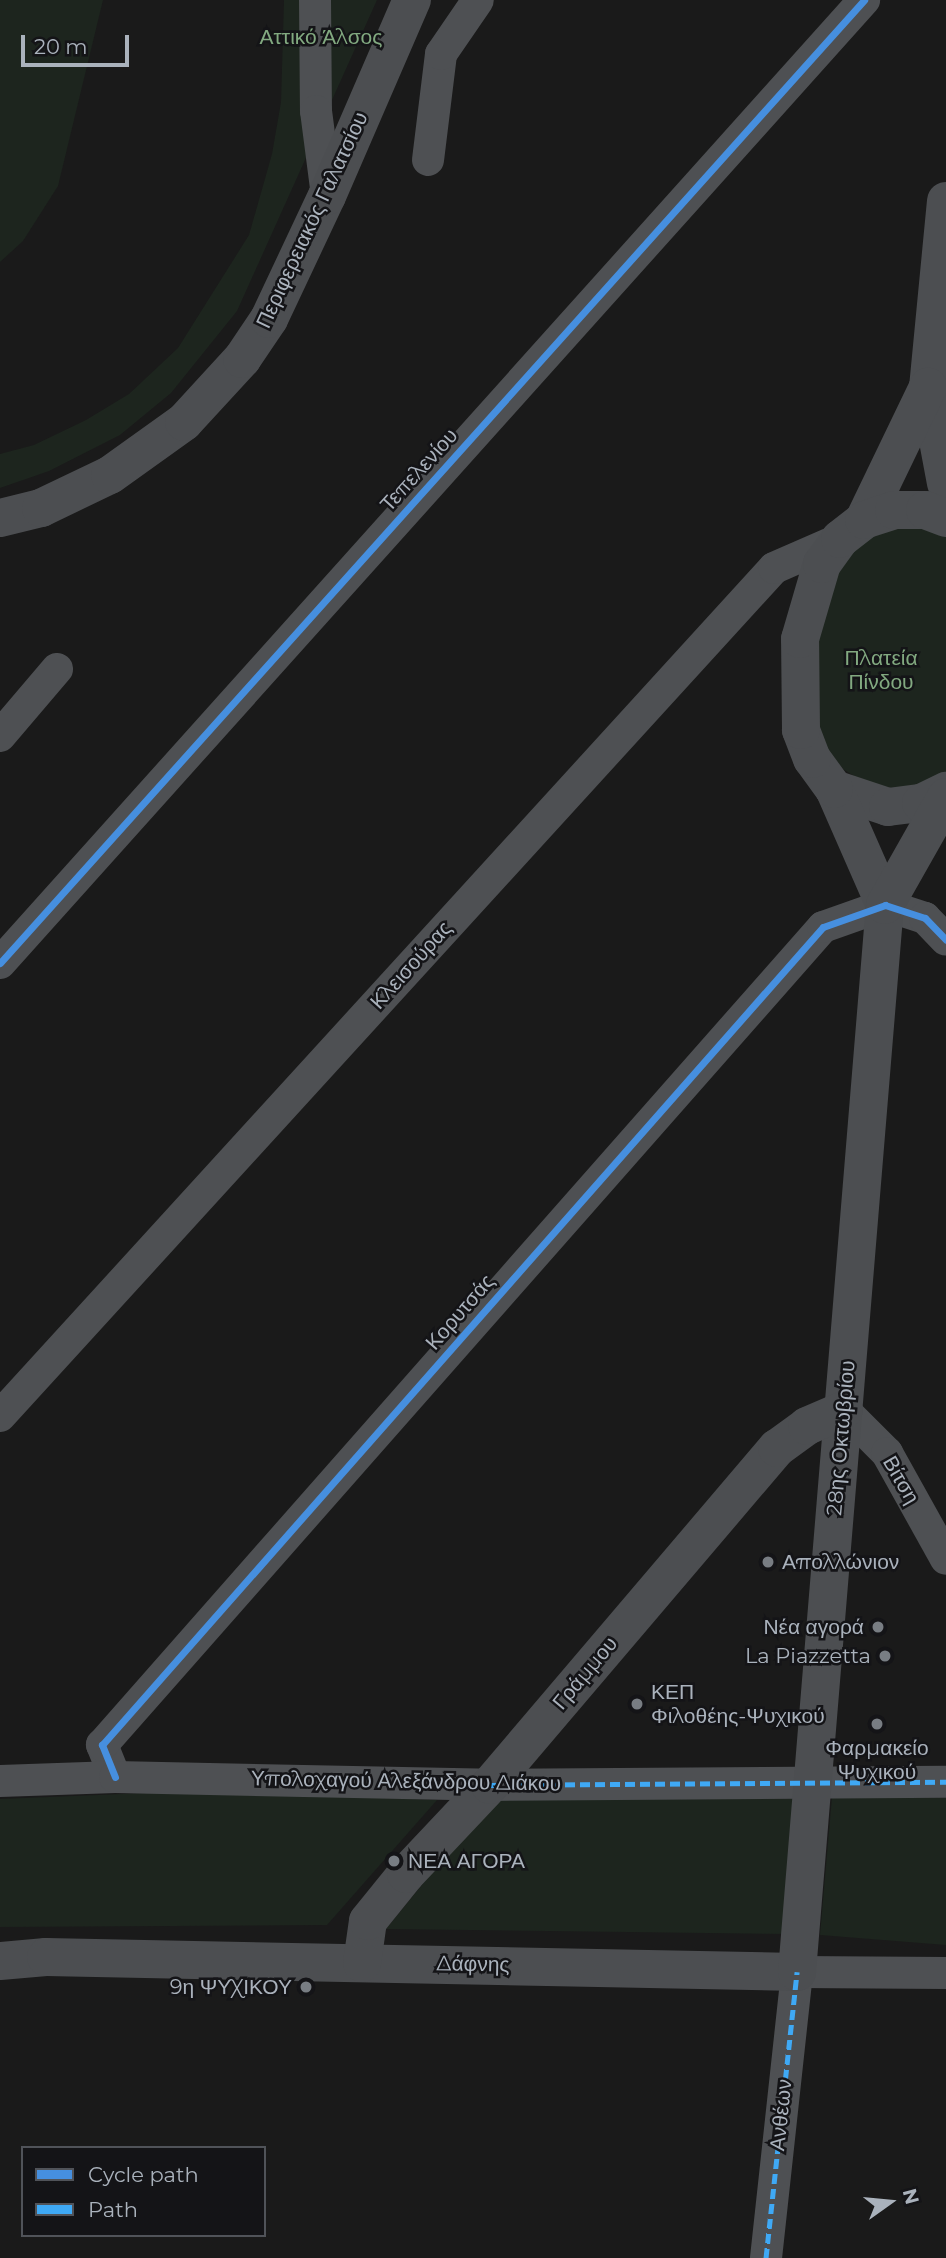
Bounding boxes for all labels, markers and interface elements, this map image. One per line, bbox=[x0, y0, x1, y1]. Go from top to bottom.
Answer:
scale bar bbox=[24, 21, 133, 65]
park label: Αττικό Άλσος bbox=[260, 24, 382, 50]
text: 20 m bbox=[34, 34, 88, 59]
street label: Περιφερειακός Γαλατσίου bbox=[251, 108, 373, 332]
street label: Τεπελενίου bbox=[375, 423, 463, 517]
park label: Πλατεία Πίνδου bbox=[844, 645, 918, 695]
street label: Κλεισούρας bbox=[365, 916, 457, 1014]
street label: Κορυτσάς bbox=[420, 1269, 500, 1355]
street label: 28ης Οκτωβρίου bbox=[822, 1359, 860, 1517]
street label: Βίτση bbox=[877, 1451, 925, 1509]
place label: Απολλώνιον bbox=[782, 1549, 899, 1575]
marker: Απολλώνιον bbox=[760, 1554, 776, 1570]
place label: Νέα αγορά bbox=[763, 1614, 864, 1640]
marker: Νέα αγορά bbox=[870, 1619, 886, 1635]
street label: Γράμμου bbox=[547, 1631, 623, 1715]
place label: La Piazzetta bbox=[745, 1643, 871, 1669]
marker: La Piazzetta bbox=[877, 1648, 893, 1664]
place label: ΚΕΠ Φιλοθέης-Ψυχικού bbox=[651, 1679, 825, 1729]
marker: ΚΕΠ Φιλοθέης-Ψυχικού bbox=[629, 1696, 645, 1712]
marker: Φαρμακείο Ψυχικού bbox=[869, 1716, 885, 1732]
place label: Φαρμακείο Ψυχικού bbox=[825, 1735, 929, 1785]
street label: Υπολοχαγού Αλεξάνδρου Διάκου bbox=[251, 1766, 561, 1796]
place label: ΝΕΑ ΑΓΟΡΑ bbox=[408, 1848, 525, 1874]
marker: ΝΕΑ ΑΓΟΡΑ bbox=[386, 1853, 402, 1869]
street label: Δάφνης bbox=[436, 1951, 510, 1977]
place label: 9η ΨΥΧΙΚΟΥ bbox=[170, 1974, 292, 2000]
marker: 9η ΨΥΧΙΚΟΥ bbox=[298, 1979, 314, 1995]
street label: Ανθέων bbox=[765, 2078, 797, 2152]
legend bbox=[21, 2146, 266, 2237]
text: Cycle path bbox=[88, 2162, 199, 2187]
north arrow bbox=[855, 2167, 925, 2237]
text: N bbox=[898, 2186, 924, 2207]
text: Path bbox=[88, 2197, 138, 2222]

